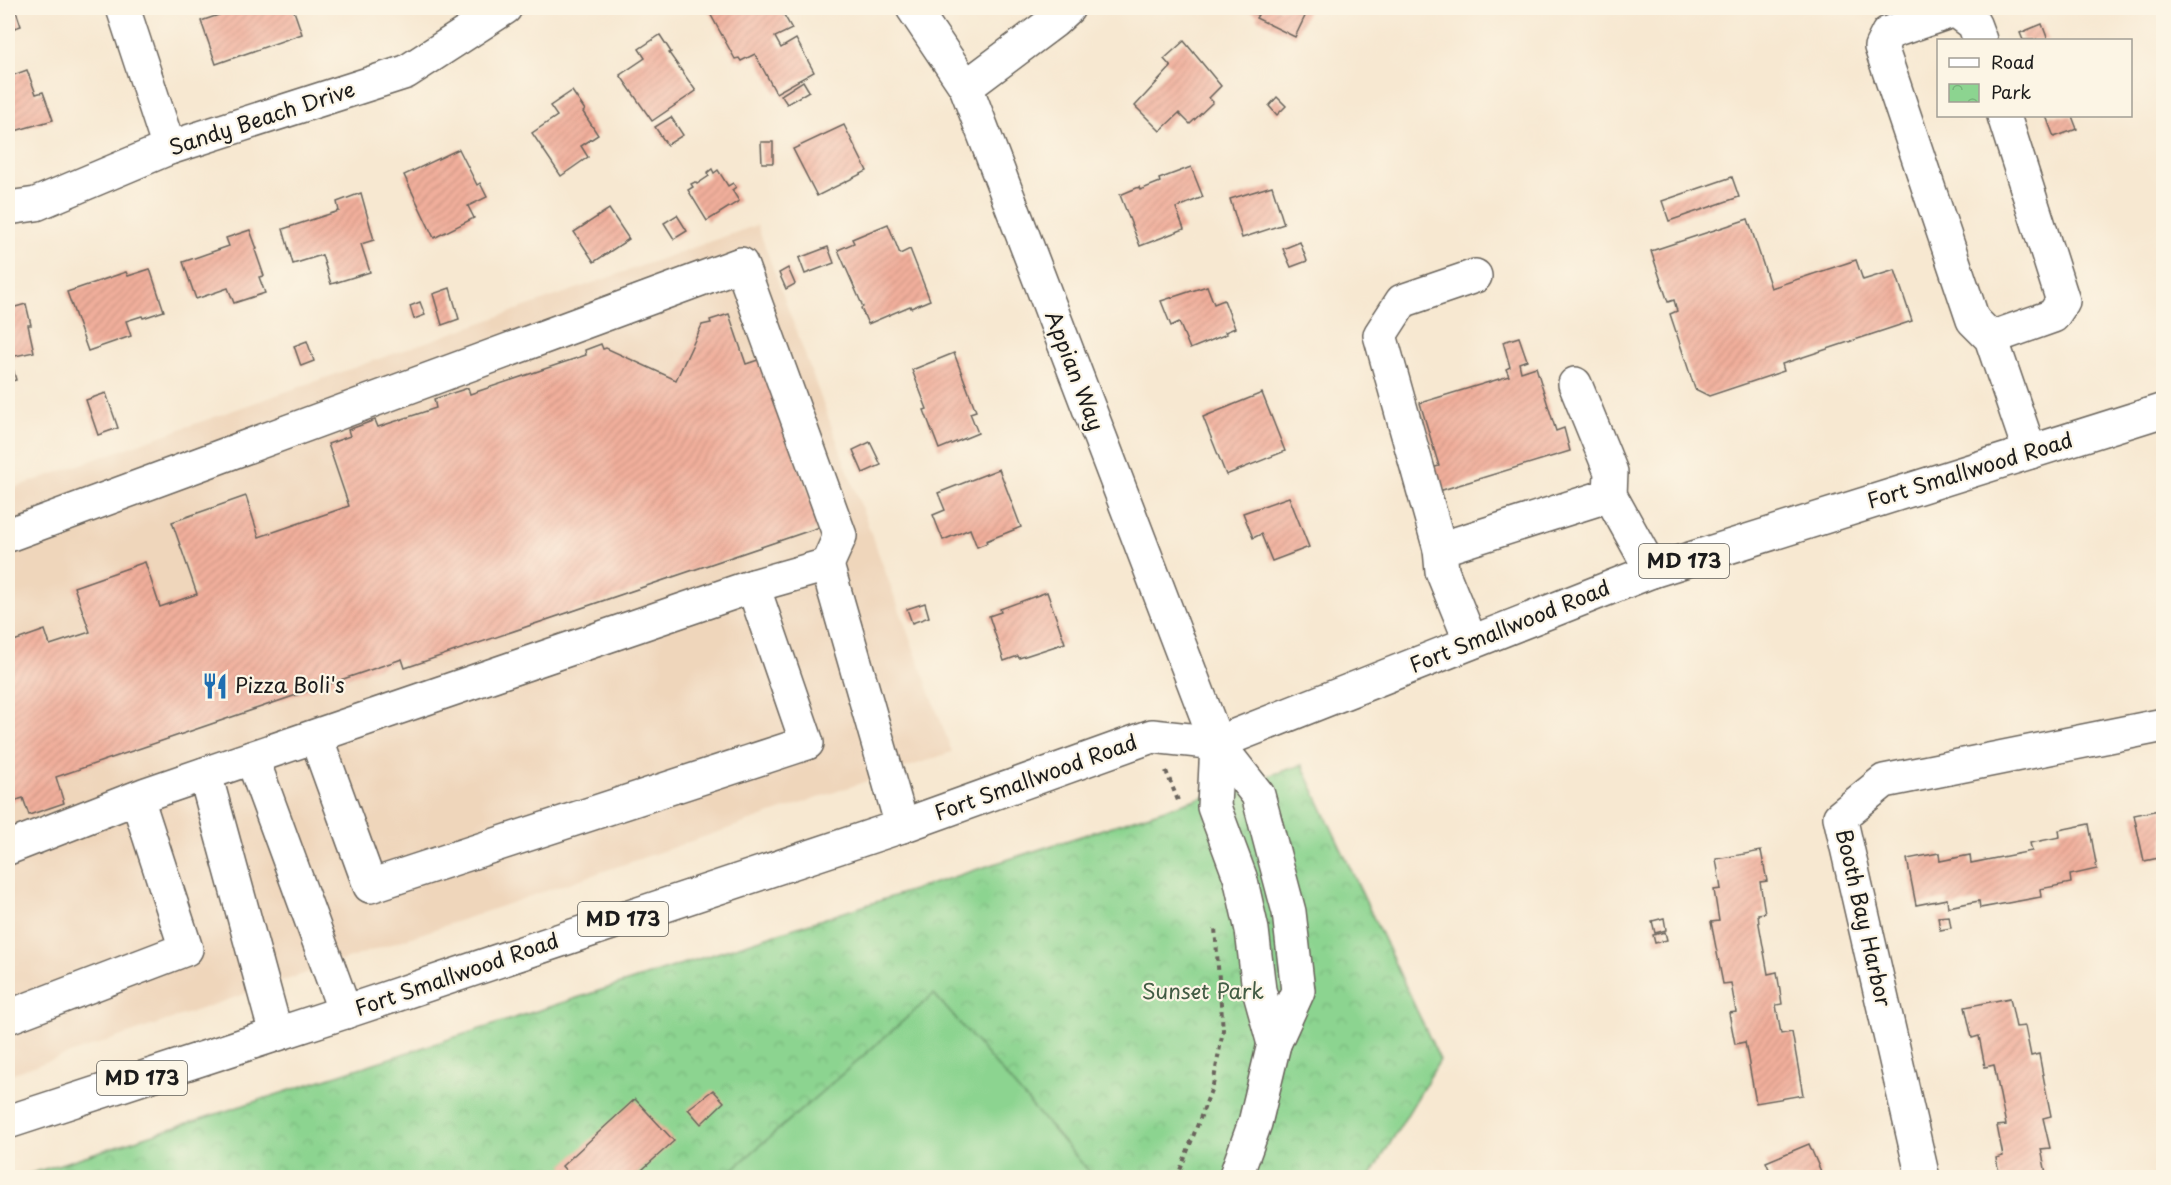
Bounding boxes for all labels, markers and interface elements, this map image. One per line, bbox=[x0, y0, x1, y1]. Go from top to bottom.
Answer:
legend bbox=[1937, 39, 2132, 117]
text: Road bbox=[1991, 48, 2035, 75]
street label: Sandy Beach Drive bbox=[164, 72, 359, 162]
text: Park bbox=[1991, 78, 2031, 105]
street label: Appian Way bbox=[1038, 306, 1113, 435]
street label: Fort Smallwood Road bbox=[1863, 423, 2076, 516]
road number: MD 173 bbox=[1639, 544, 1729, 578]
street label: Fort Smallwood Road bbox=[1404, 570, 1614, 680]
place label: Pizza Boli's bbox=[235, 668, 345, 700]
restaurant icon: Pizza Boli's bbox=[200, 671, 230, 701]
street label: Fort Smallwood Road bbox=[929, 725, 1141, 828]
street label: Booth Bay Harbor bbox=[1829, 826, 1901, 1010]
road number: MD 173 bbox=[578, 902, 668, 936]
street label: Fort Smallwood Road bbox=[350, 923, 563, 1023]
park label: Sunset Park bbox=[1142, 974, 1264, 1006]
road number: MD 173 bbox=[97, 1061, 187, 1095]

